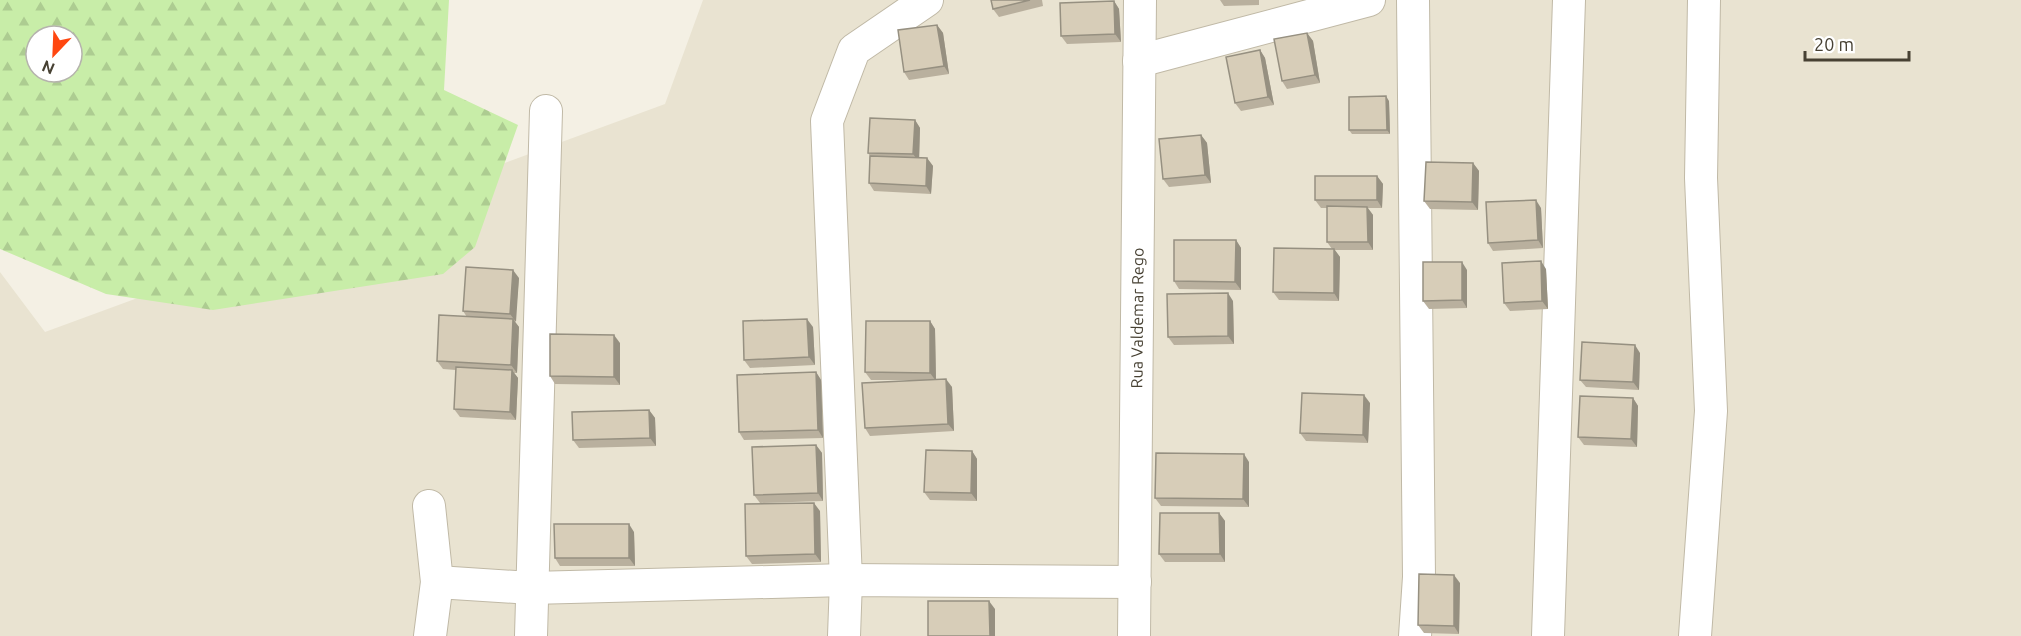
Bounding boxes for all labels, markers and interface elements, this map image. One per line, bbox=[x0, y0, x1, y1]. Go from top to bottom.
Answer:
north arrow bbox=[24, 24, 84, 84]
scale bar bbox=[1805, 24, 1908, 62]
text: 20 m bbox=[1814, 34, 1854, 54]
text: N bbox=[39, 57, 57, 78]
street label: Rua Valdemar Rego bbox=[1127, 248, 1147, 388]

